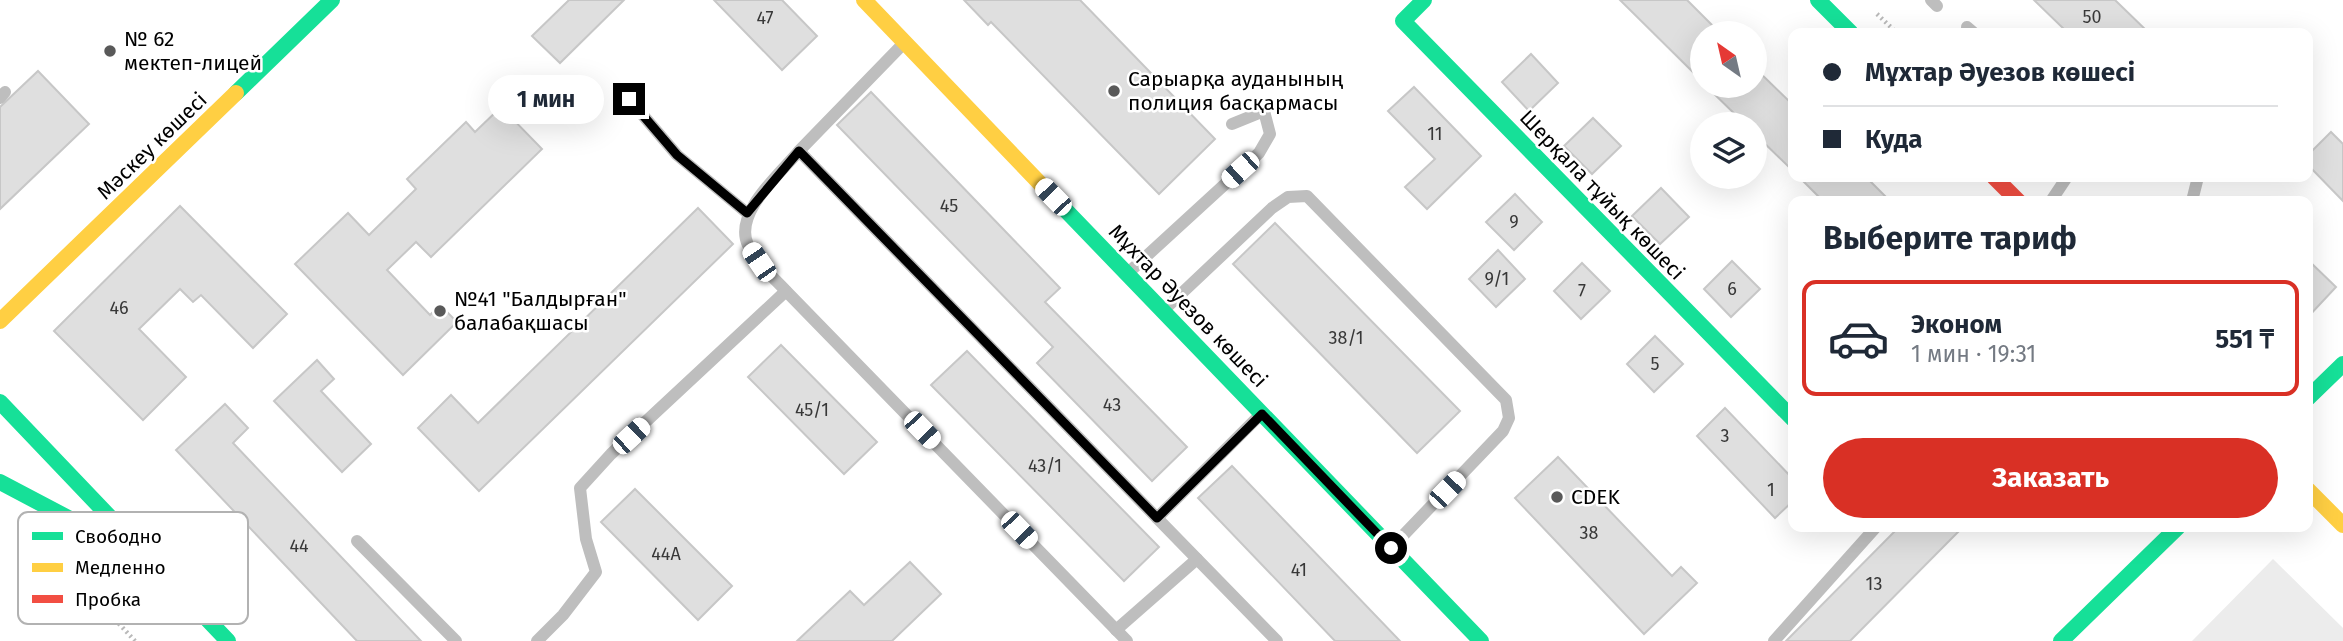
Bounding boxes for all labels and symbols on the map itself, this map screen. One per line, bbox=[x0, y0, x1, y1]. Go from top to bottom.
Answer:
house number: 50 bbox=[2082, 6, 2102, 28]
house number: 47 bbox=[756, 7, 774, 29]
north arrow bbox=[1690, 21, 1768, 98]
place label: № 62 мектеп-лицей bbox=[124, 26, 262, 76]
marker: № 62 мектеп-лицей bbox=[102, 43, 118, 59]
place label: Сарыарқа ауданының полиция басқармасы bbox=[1128, 66, 1344, 116]
callout: 1 мин bbox=[489, 74, 604, 124]
route end bbox=[613, 83, 645, 115]
marker: Сарыарқа ауданының полиция басқармасы bbox=[1106, 83, 1122, 99]
street label: Мәскеу көшесі bbox=[92, 87, 212, 205]
street label: Шерқала тұйық көшесі bbox=[1514, 105, 1690, 285]
house number: 11 bbox=[1427, 123, 1443, 145]
car bbox=[1218, 148, 1263, 192]
car bbox=[1031, 175, 1076, 219]
house number: 45 bbox=[940, 195, 958, 217]
house number: 9 bbox=[1509, 211, 1519, 233]
street label: Мұхтар Әуезов көшесі bbox=[1103, 219, 1273, 393]
car bbox=[739, 239, 780, 285]
house number: 9/1 bbox=[1485, 268, 1509, 290]
house number: 6 bbox=[1727, 278, 1737, 300]
house number: 7 bbox=[1578, 280, 1586, 302]
place label: №41 "Балдырған" балабақшасы bbox=[454, 286, 627, 336]
house number: 46 bbox=[109, 297, 129, 319]
marker: №41 "Балдырған" балабақшасы bbox=[432, 303, 448, 319]
house number: 38/1 bbox=[1329, 327, 1363, 349]
house number: 5 bbox=[1650, 353, 1660, 375]
house number: 43 bbox=[1103, 394, 1121, 416]
house number: 45/1 bbox=[795, 399, 829, 421]
car bbox=[900, 408, 945, 452]
car bbox=[609, 414, 654, 458]
house number: 3 bbox=[1721, 425, 1729, 447]
house number: 43/1 bbox=[1028, 455, 1062, 477]
car bbox=[1425, 468, 1470, 512]
house number: 1 bbox=[1767, 479, 1775, 501]
place label: CDEK bbox=[1571, 484, 1621, 510]
marker: CDEK bbox=[1549, 489, 1565, 505]
car bbox=[997, 508, 1042, 552]
legend bbox=[18, 512, 248, 624]
house number: 38 bbox=[1580, 522, 1599, 544]
text: Свободно bbox=[75, 525, 162, 548]
route start bbox=[1375, 532, 1407, 564]
house number: 44 bbox=[289, 535, 309, 557]
house number: 44А bbox=[651, 543, 681, 565]
text: Медленно bbox=[75, 556, 166, 579]
house number: 41 bbox=[1291, 559, 1307, 581]
house number: 13 bbox=[1866, 573, 1882, 595]
text: Пробка bbox=[75, 588, 141, 611]

